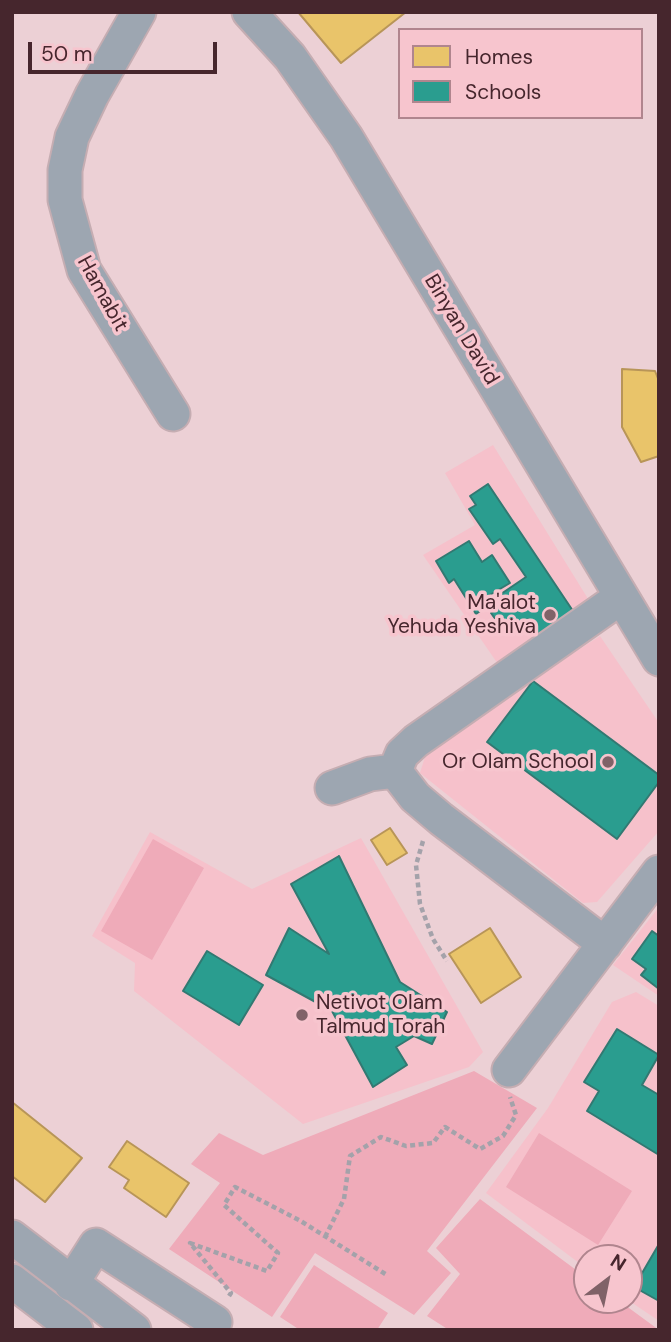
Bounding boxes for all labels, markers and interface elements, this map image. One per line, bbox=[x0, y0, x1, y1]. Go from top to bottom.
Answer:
scale bar bbox=[32, 28, 220, 72]
legend bbox=[398, 28, 643, 119]
text: 50 m bbox=[41, 40, 92, 68]
text: Homes bbox=[465, 43, 533, 71]
text: Schools bbox=[465, 78, 541, 106]
street label: Hamabit bbox=[71, 252, 133, 336]
street label: Binyan David bbox=[418, 270, 504, 390]
place label: Ma'alot Yehuda Yeshiva bbox=[388, 590, 536, 640]
marker: Ma'alot Yehuda Yeshiva bbox=[542, 607, 558, 623]
place label: Or Olam School bbox=[442, 749, 594, 775]
marker: Or Olam School bbox=[600, 754, 616, 770]
place label: Netivot Olam Talmud Torah bbox=[316, 990, 445, 1040]
marker: Netivot Olam Talmud Torah bbox=[294, 1007, 310, 1023]
north arrow bbox=[573, 1244, 643, 1314]
text: N bbox=[606, 1248, 631, 1277]

